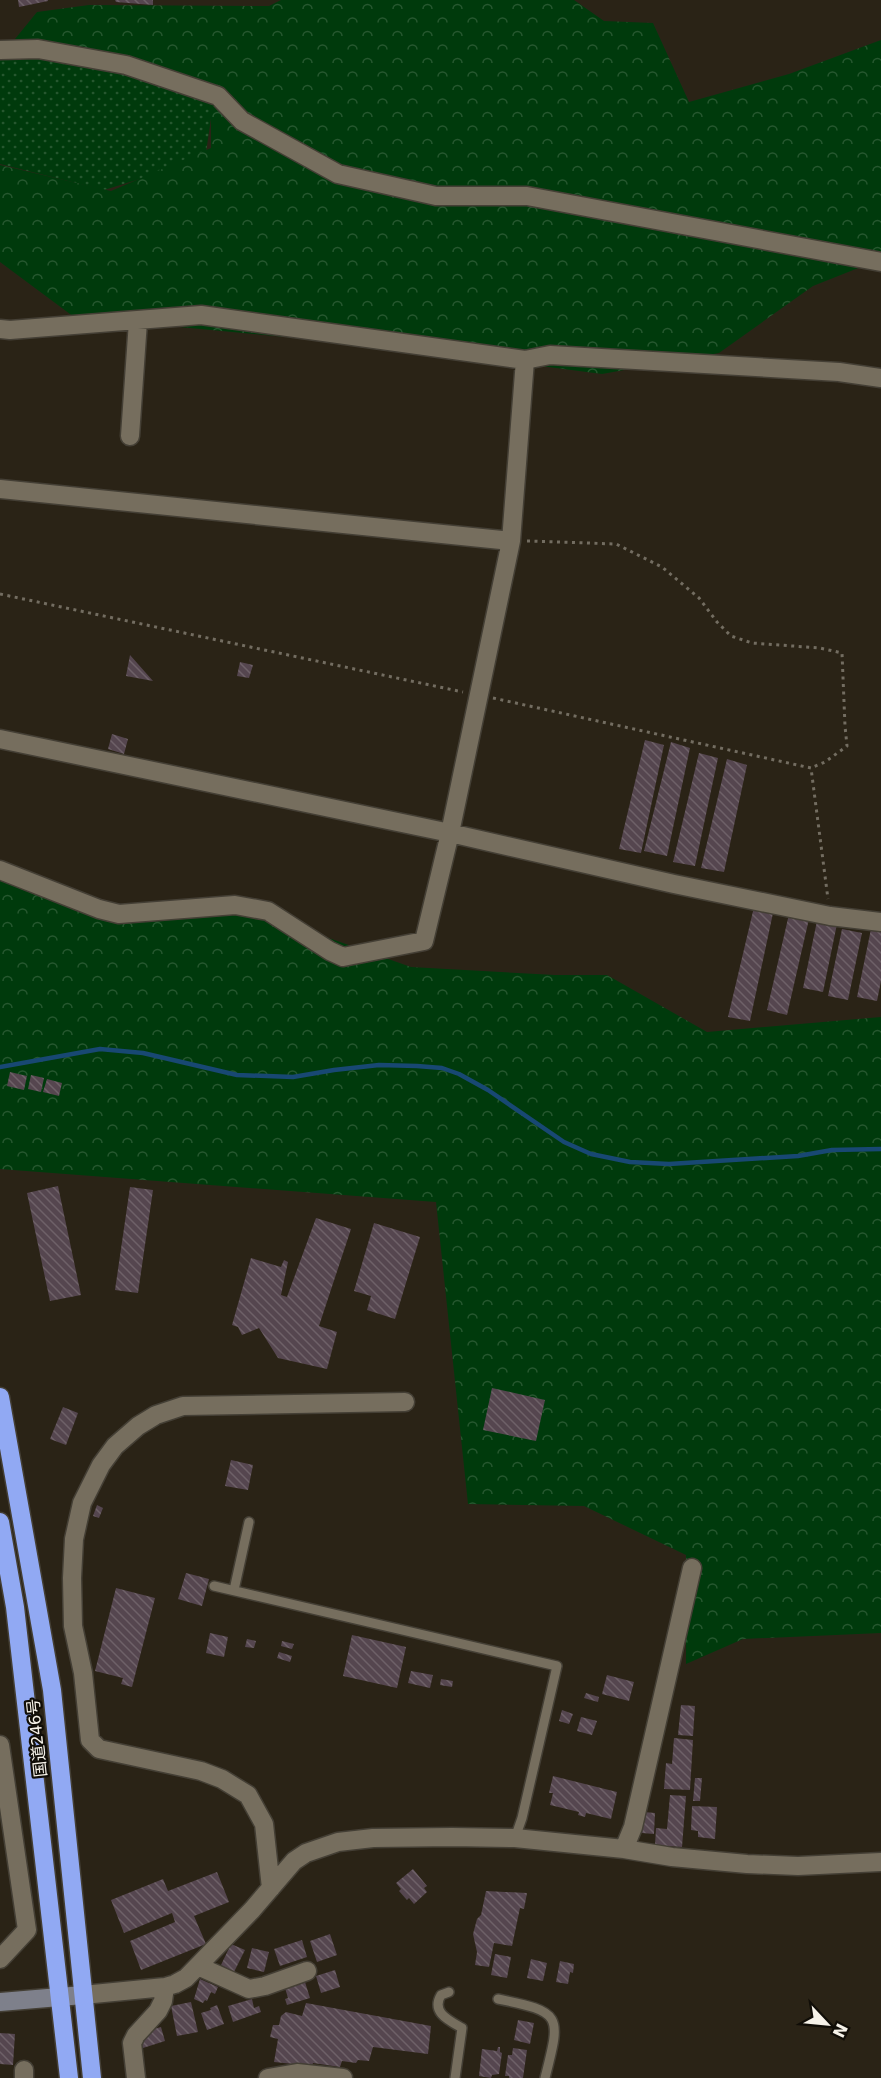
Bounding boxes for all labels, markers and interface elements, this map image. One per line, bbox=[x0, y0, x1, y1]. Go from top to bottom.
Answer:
street label: 国道246号 bbox=[23, 1698, 51, 1778]
north arrow bbox=[797, 1994, 857, 2054]
text: N bbox=[829, 2020, 852, 2041]

